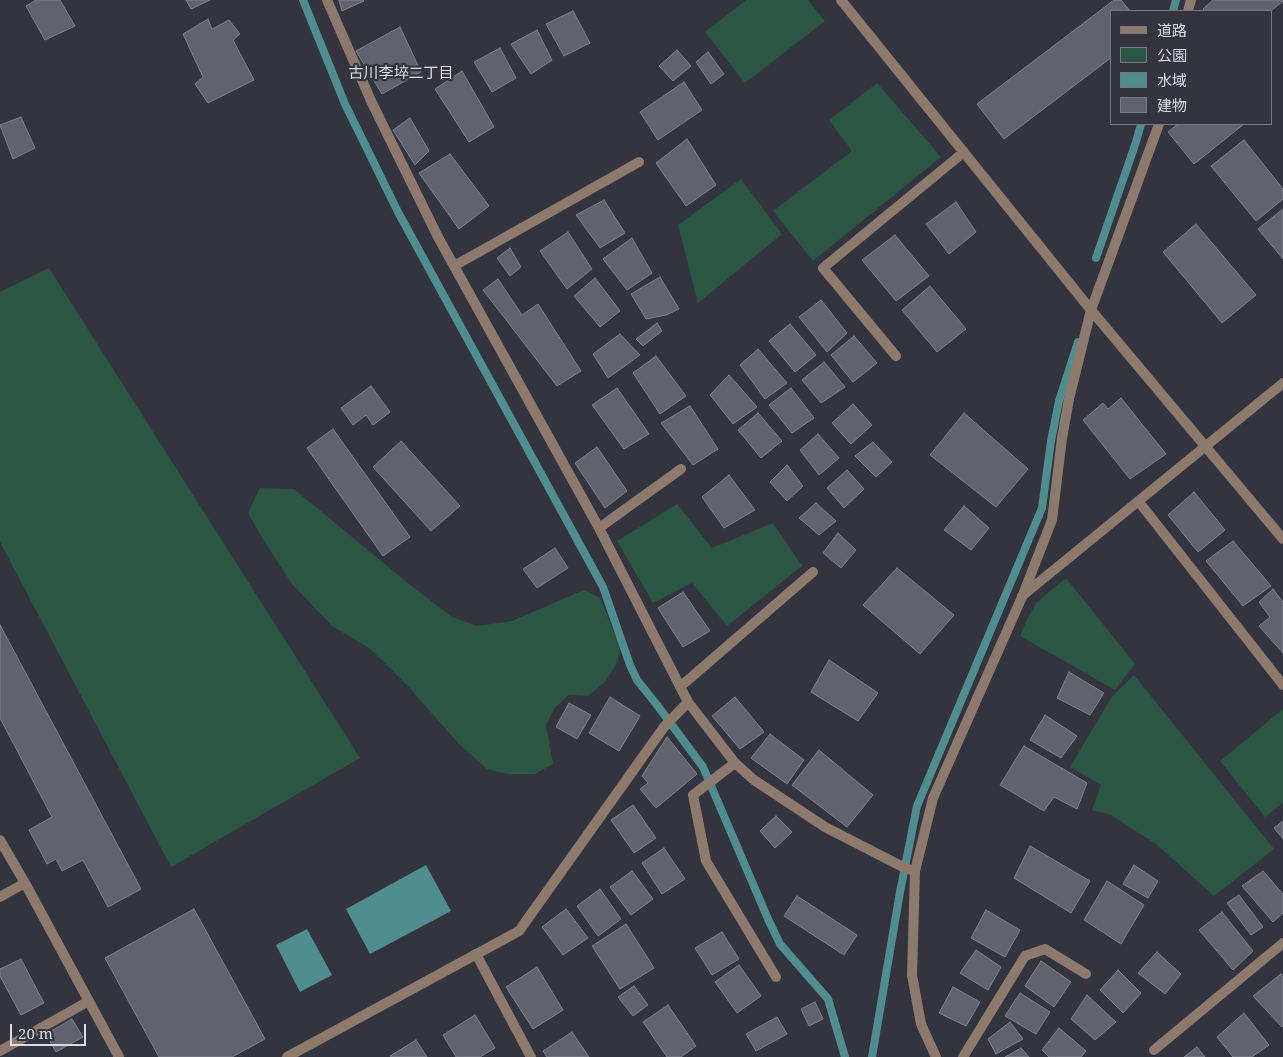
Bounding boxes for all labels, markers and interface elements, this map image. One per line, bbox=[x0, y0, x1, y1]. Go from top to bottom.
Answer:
legend bbox=[1110, 10, 1273, 125]
text: 道路 bbox=[1157, 20, 1187, 40]
text: 公園 bbox=[1157, 45, 1187, 65]
district label: 古川李埣二丁目 bbox=[349, 65, 453, 83]
text: 水域 bbox=[1157, 70, 1187, 90]
text: 建物 bbox=[1157, 95, 1187, 115]
scale bar bbox=[12, 1014, 89, 1046]
text: 20 m bbox=[18, 1023, 53, 1043]

